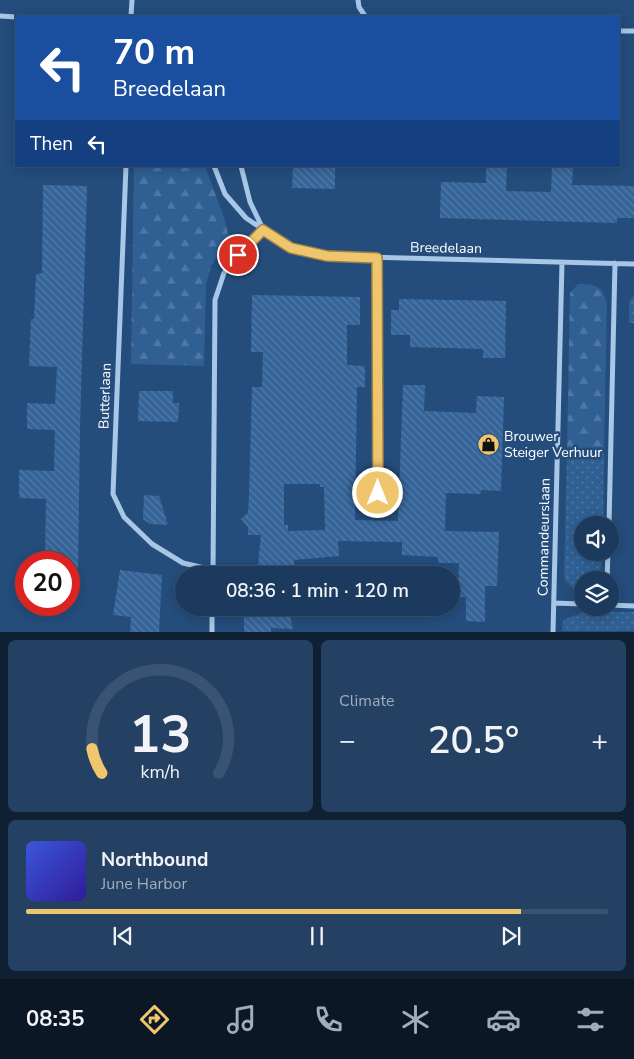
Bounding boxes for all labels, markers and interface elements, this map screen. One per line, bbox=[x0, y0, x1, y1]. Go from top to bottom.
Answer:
text: 70 m bbox=[113, 29, 195, 76]
icon: left bbox=[30, 35, 95, 100]
text: Breedelaan bbox=[113, 74, 226, 104]
icon: left bbox=[83, 130, 111, 158]
text: Then bbox=[30, 131, 73, 157]
pin bbox=[217, 234, 259, 276]
street label: Breedelaan bbox=[410, 238, 482, 258]
icon: arrive bbox=[224, 241, 252, 269]
street label: Butterlaan bbox=[94, 363, 116, 429]
place label: Brouwer Steiger Verhuur bbox=[504, 427, 602, 462]
shop icon: Brouwer Steiger Verhuur bbox=[476, 432, 500, 456]
position arrow bbox=[351, 466, 403, 518]
street label: Commandeurslaan bbox=[533, 478, 555, 596]
map controls bbox=[574, 516, 619, 616]
button: sound bbox=[574, 516, 619, 561]
speed limit sign: 20 bbox=[15, 551, 80, 616]
button: layers bbox=[574, 571, 619, 616]
text: 08:36 · 1 min · 120 m bbox=[226, 578, 409, 604]
text: Climate bbox=[339, 690, 394, 712]
text: 13 bbox=[129, 699, 192, 770]
text: 20.5° bbox=[428, 715, 519, 766]
text: − bbox=[339, 722, 356, 760]
text: + bbox=[591, 722, 608, 760]
text: km/h bbox=[141, 760, 180, 784]
text: Northbound bbox=[101, 847, 208, 873]
text: June Harbor bbox=[101, 873, 187, 895]
icon: previous bbox=[109, 922, 137, 950]
icon: pause bbox=[303, 922, 331, 950]
icon: next bbox=[497, 922, 525, 950]
icon: directions bbox=[137, 1002, 172, 1037]
icon: music bbox=[224, 1002, 259, 1037]
icon: phone bbox=[311, 1002, 346, 1037]
icon: climate bbox=[398, 1002, 433, 1037]
icon: car bbox=[486, 1002, 521, 1037]
icon: filters bbox=[573, 1002, 608, 1037]
text: 08:35 bbox=[26, 1004, 84, 1034]

